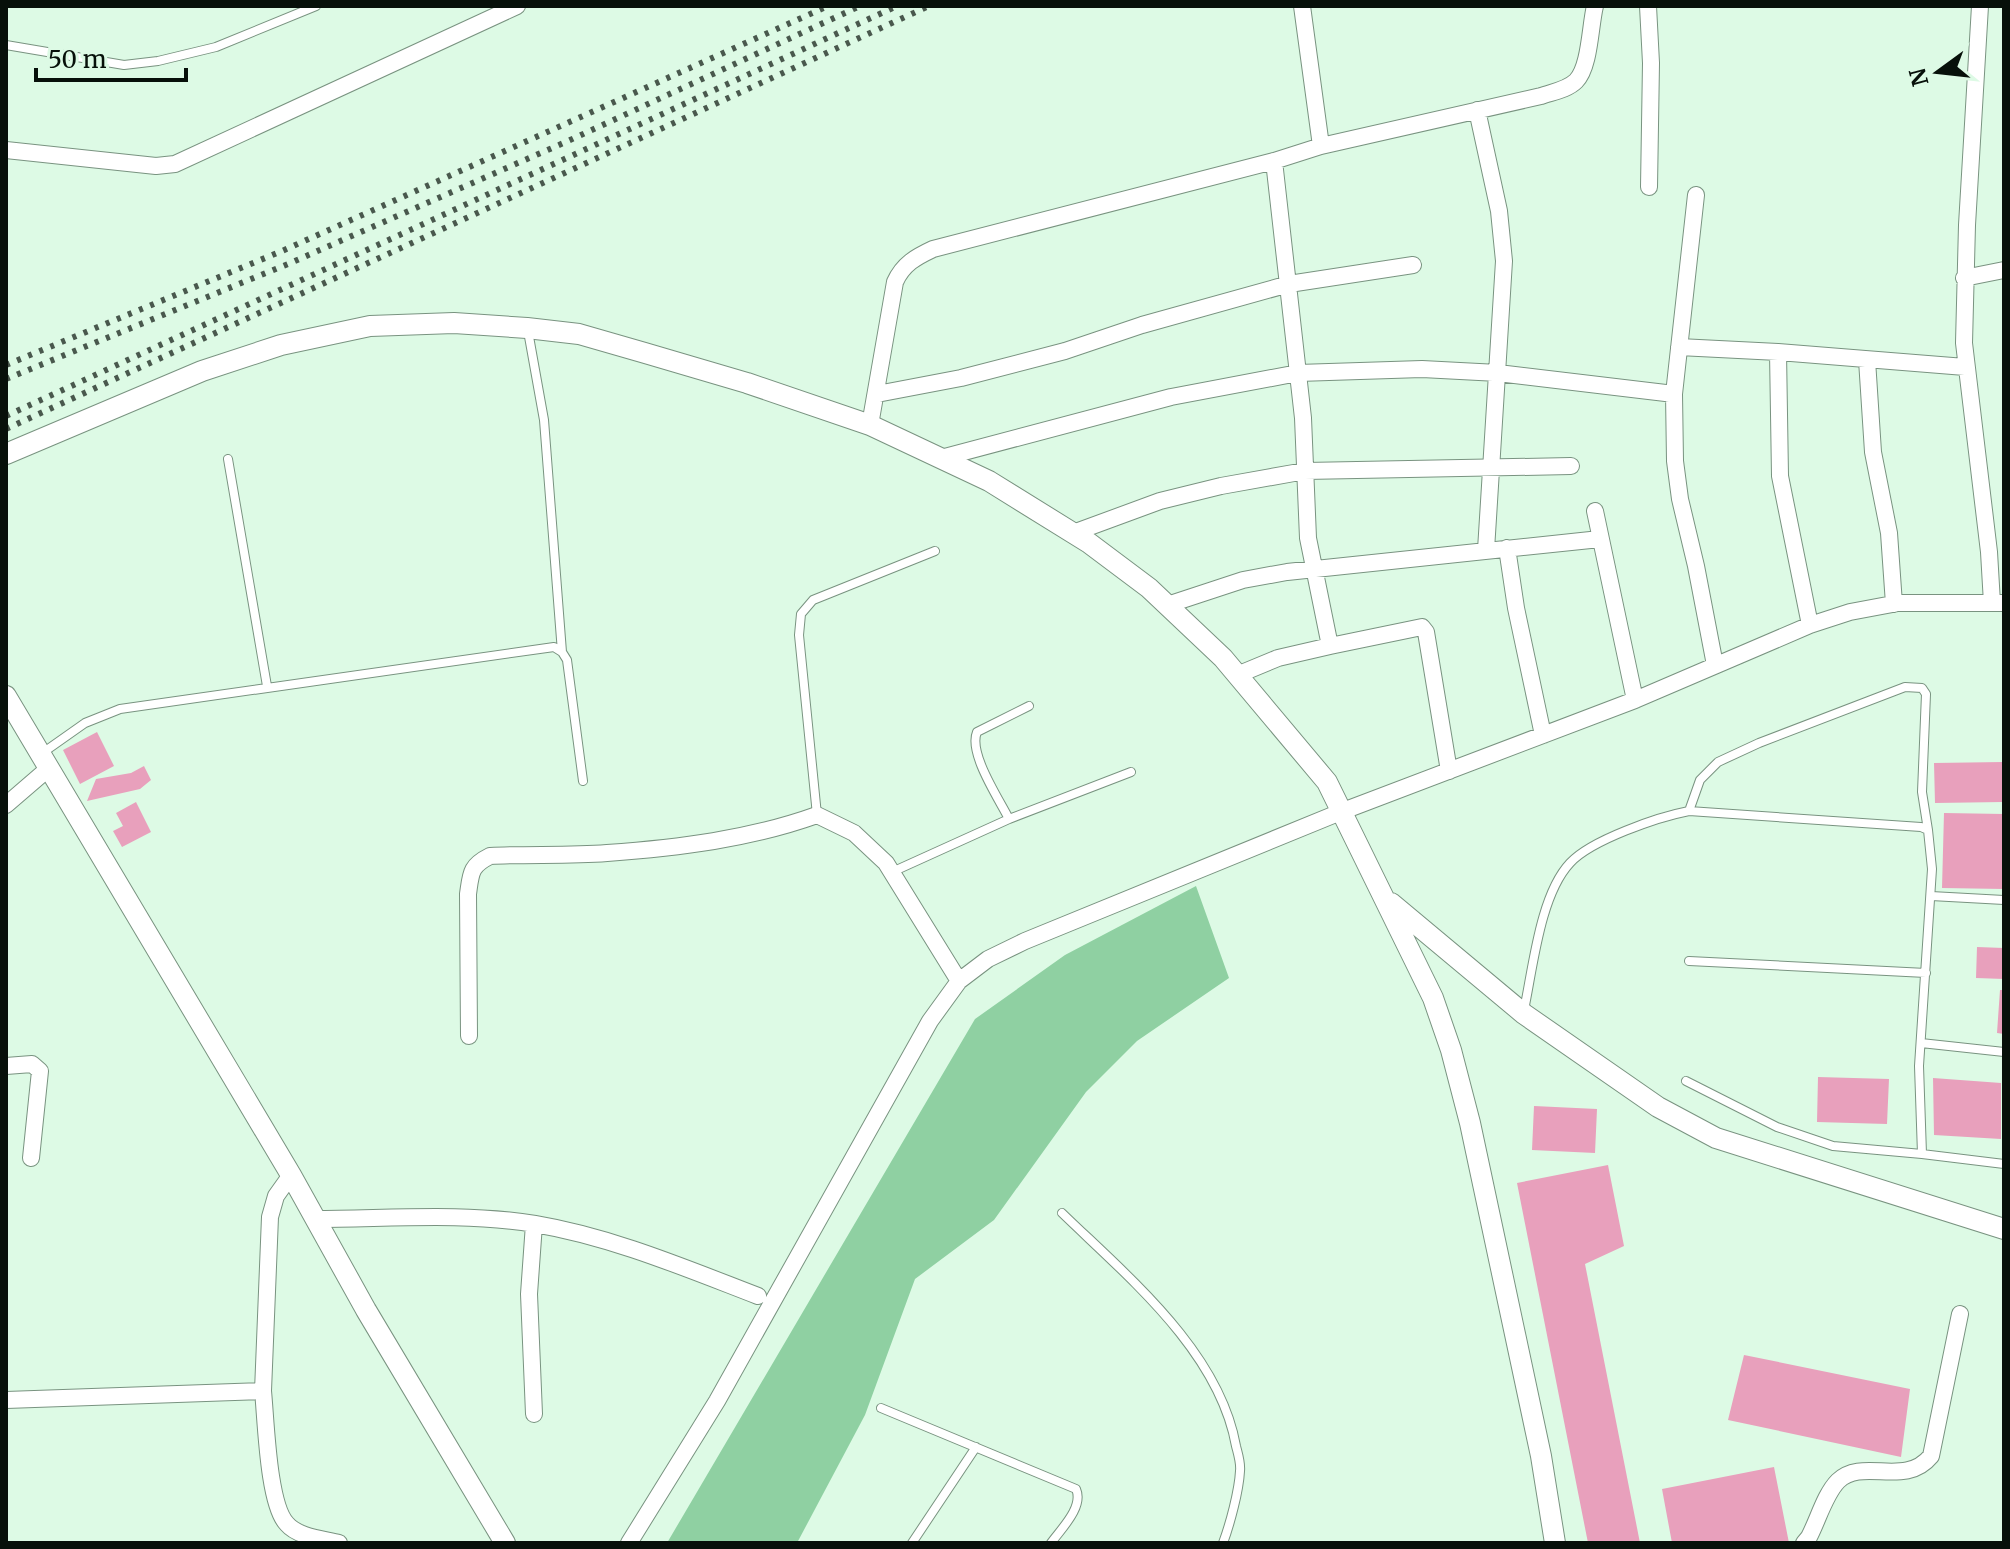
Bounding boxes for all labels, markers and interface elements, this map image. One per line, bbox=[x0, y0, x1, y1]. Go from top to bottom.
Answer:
scale bar bbox=[36, 32, 186, 82]
north arrow bbox=[1898, 32, 1978, 112]
text: 50 m bbox=[48, 44, 107, 75]
text: N bbox=[1903, 65, 1934, 89]

